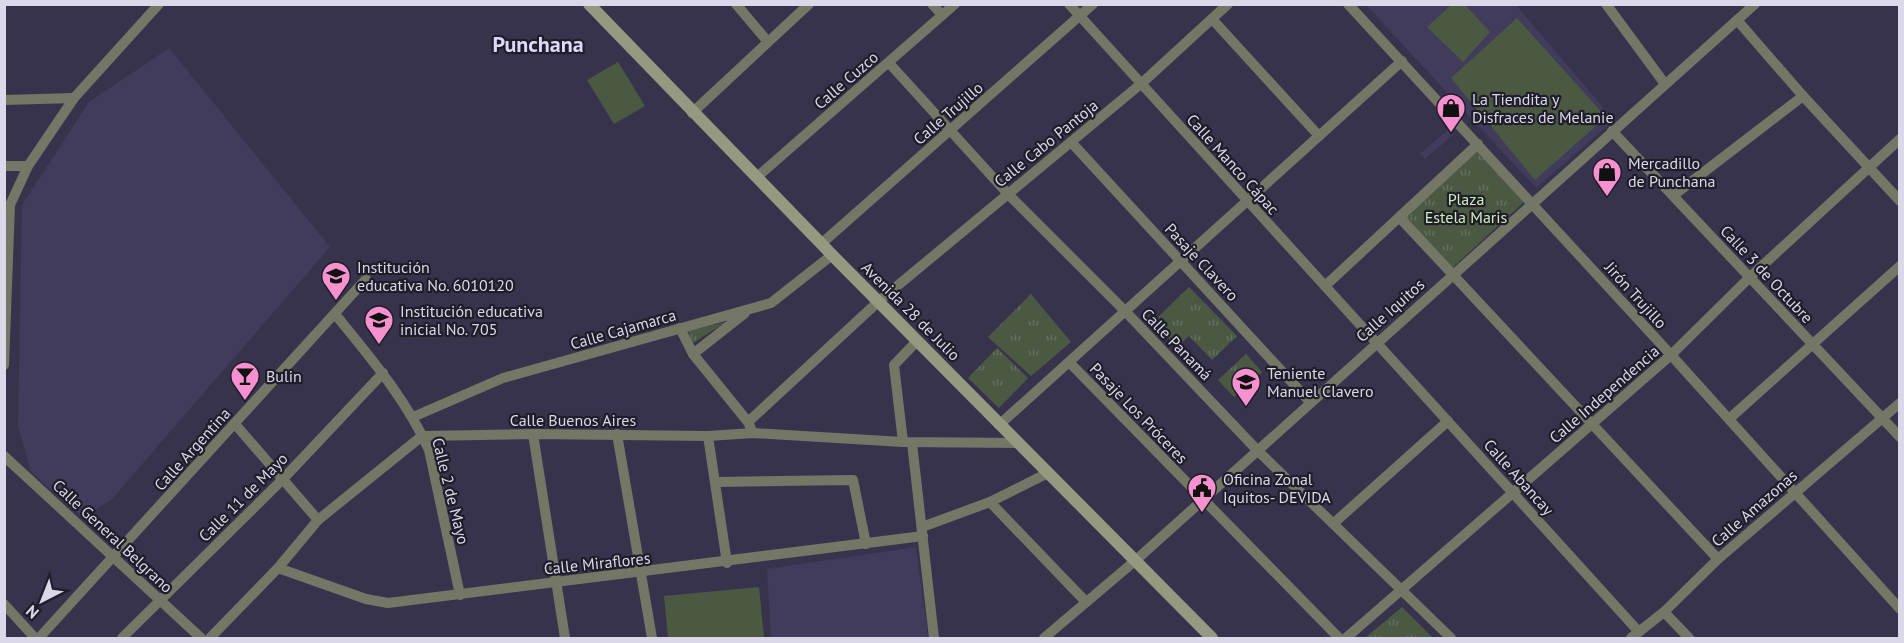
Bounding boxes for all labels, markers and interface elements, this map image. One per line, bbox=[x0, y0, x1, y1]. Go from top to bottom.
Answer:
district label: Punchana bbox=[492, 30, 584, 58]
street label: Calle Cuzco bbox=[810, 47, 882, 113]
street label: Calle Trujillo bbox=[909, 77, 987, 149]
place label: La Tiendita y Disfraces de Melanie bbox=[1472, 89, 1614, 127]
shop icon: La Tiendita y Disfraces de Melanie bbox=[1435, 92, 1467, 134]
street label: Calle Cabo Pantoja bbox=[990, 95, 1102, 191]
street label: Calle Manco Cápac bbox=[1183, 110, 1283, 218]
place label: Mercadillo de Punchana bbox=[1628, 153, 1715, 191]
shop icon: Mercadillo de Punchana bbox=[1591, 156, 1623, 198]
park label: Plaza Estela Maris bbox=[1425, 189, 1508, 227]
street label: Pasaje Clavero bbox=[1161, 219, 1243, 305]
street label: Calle 3 de Octubre bbox=[1716, 221, 1818, 327]
place label: Institución educativa No. 6010120 bbox=[357, 257, 514, 295]
street label: Avenida 28 de Julio bbox=[857, 257, 965, 365]
street label: Jirón Trujillo bbox=[1600, 257, 1671, 333]
school or university icon: Institución educativa No. 6010120 bbox=[320, 260, 352, 302]
street label: Calle Iquitos bbox=[1352, 274, 1429, 346]
place label: Institución educativa inicial No. 705 bbox=[400, 301, 543, 339]
school or university icon: Institución educativa inicial No. 705 bbox=[363, 304, 395, 346]
street label: Calle Cajamarca bbox=[568, 304, 678, 354]
street label: Calle Panamá bbox=[1138, 304, 1216, 384]
street label: Calle Independencia bbox=[1545, 341, 1663, 447]
street label: Pasaje Los Próceres bbox=[1086, 358, 1192, 468]
bar icon: Bulin bbox=[229, 360, 261, 402]
place label: Teniente Manuel Clavero bbox=[1267, 363, 1373, 401]
place label: Bulin bbox=[266, 366, 302, 386]
school or university icon: Teniente Manuel Clavero bbox=[1230, 366, 1262, 408]
street label: Calle Argentina bbox=[150, 403, 234, 495]
street label: Calle Buenos Aires bbox=[510, 410, 636, 430]
street label: Calle Abancay bbox=[1480, 435, 1559, 520]
street label: Calle 2 de Mayo bbox=[428, 436, 474, 546]
street label: Calle 11 de Mayo bbox=[194, 448, 292, 546]
street label: Calle Amazonas bbox=[1707, 465, 1801, 551]
place label: Oficina Zonal Iquitos- DEVIDA bbox=[1223, 469, 1331, 507]
public building icon: Oficina Zonal Iquitos- DEVIDA bbox=[1186, 472, 1218, 514]
street label: Calle General Belgrano bbox=[49, 475, 177, 597]
street label: Calle Miraflores bbox=[543, 547, 652, 579]
north arrow bbox=[12, 571, 72, 631]
text: N bbox=[21, 601, 43, 623]

